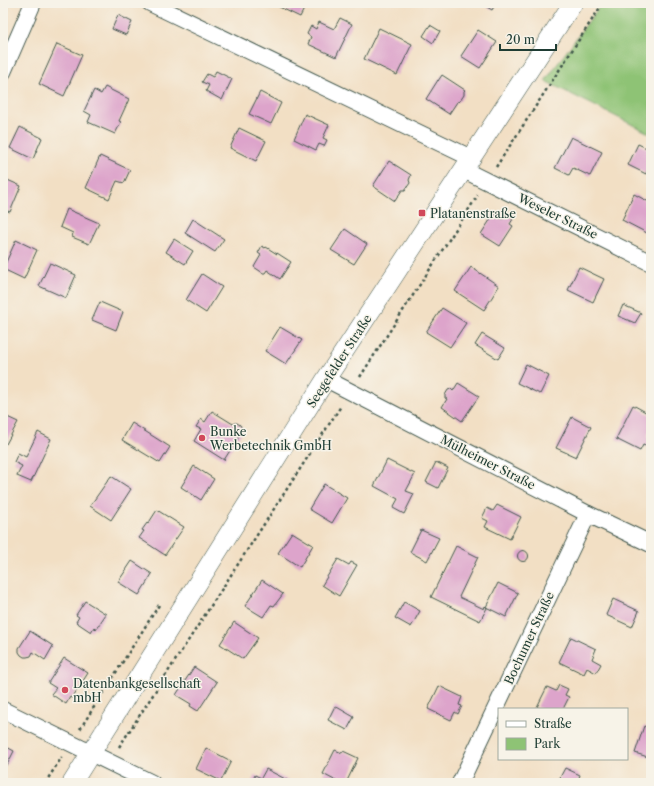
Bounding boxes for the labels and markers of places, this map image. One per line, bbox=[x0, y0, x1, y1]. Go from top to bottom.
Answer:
place label: Platanenstraße bbox=[430, 206, 516, 221]
marker: Platanenstraße bbox=[417, 208, 427, 218]
place label: Bunke Werbetechnik GmbH bbox=[209, 424, 332, 453]
marker: Bunke Werbetechnik GmbH bbox=[197, 433, 207, 443]
place label: Datenbankgesellschaft mbH bbox=[73, 676, 202, 705]
marker: Datenbankgesellschaft mbH bbox=[60, 685, 70, 695]

